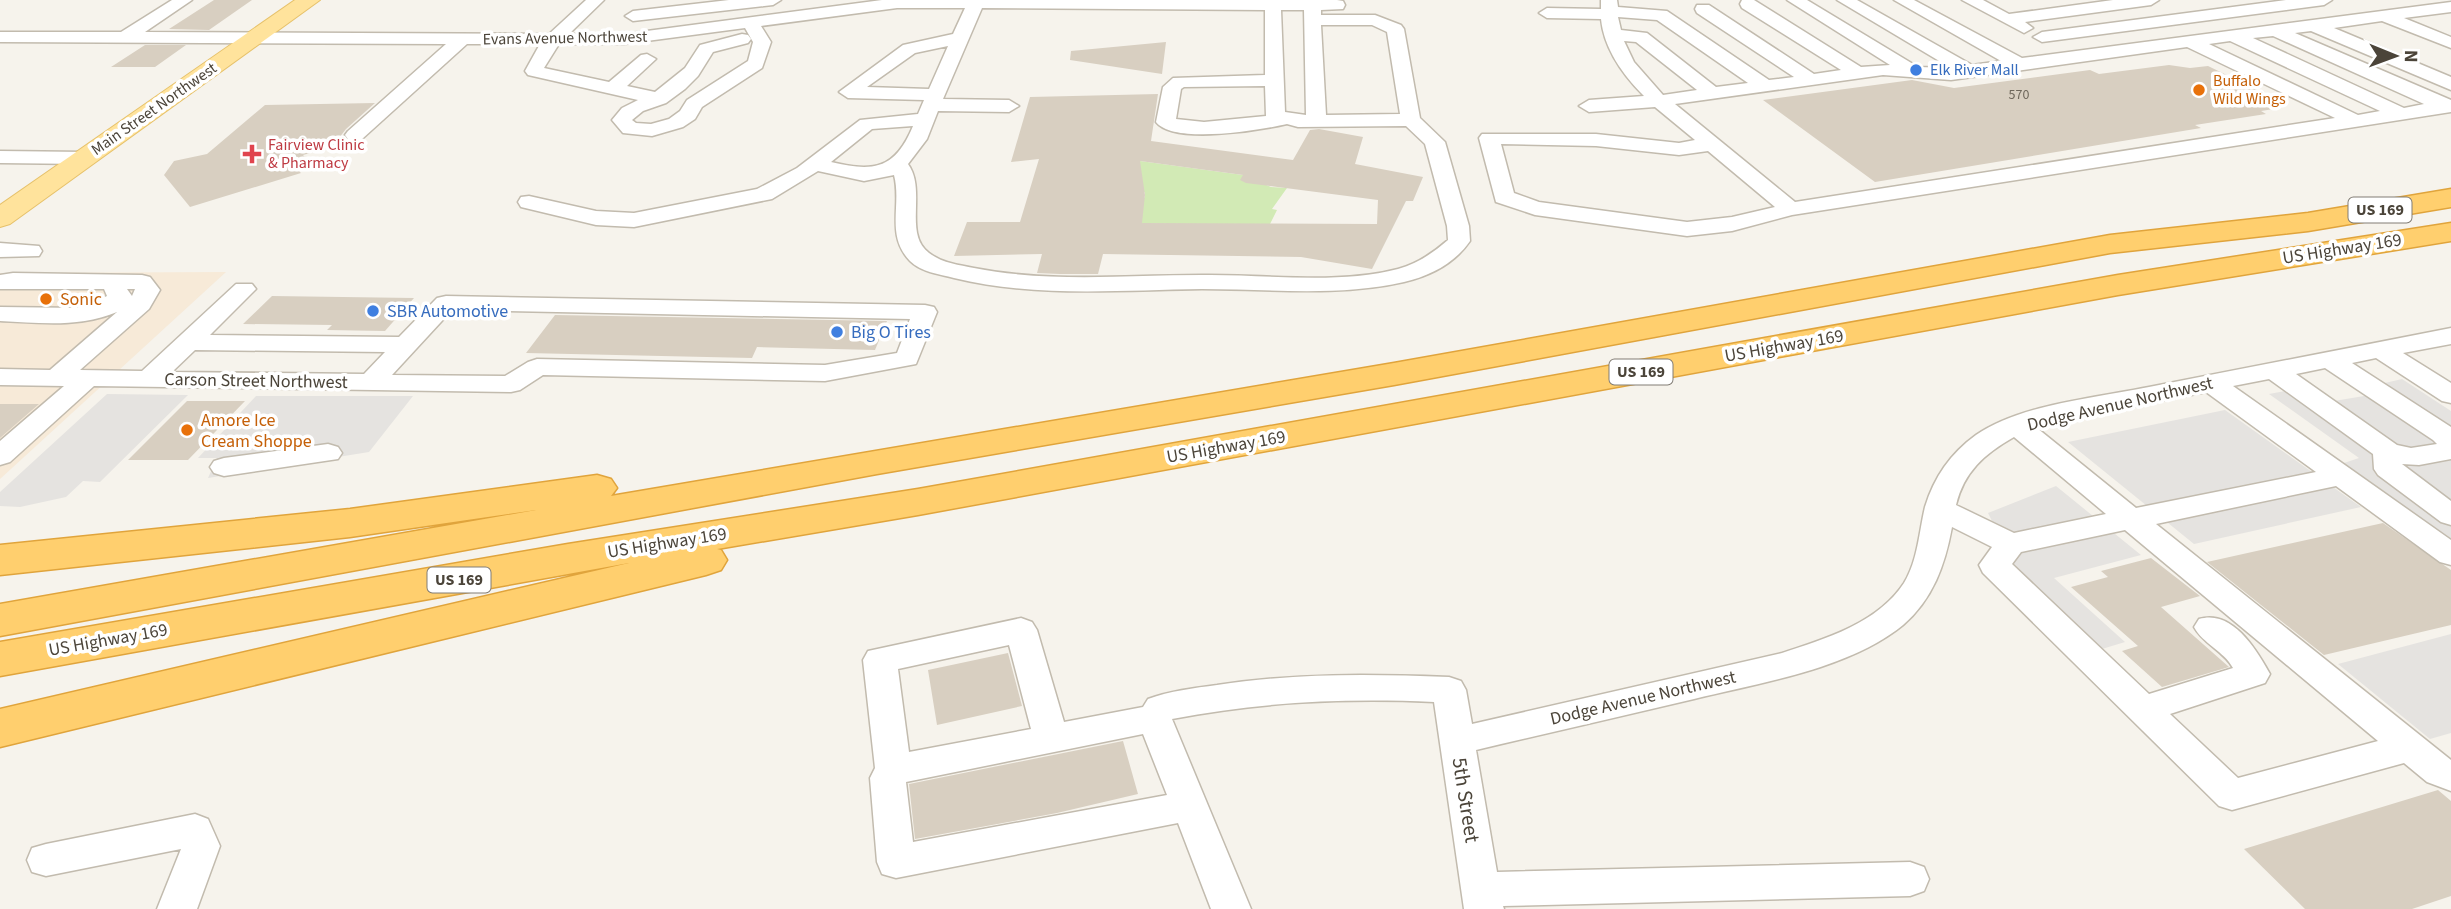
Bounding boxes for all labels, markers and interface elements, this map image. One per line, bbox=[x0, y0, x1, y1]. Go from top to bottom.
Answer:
north arrow bbox=[2360, 21, 2430, 91]
street label: Evans Avenue Northwest bbox=[483, 26, 648, 50]
text: N bbox=[2397, 50, 2424, 63]
street label: Main Street Northwest bbox=[87, 57, 222, 161]
place label: Elk River Mall bbox=[1930, 59, 2019, 81]
marker: Elk River Mall bbox=[1908, 62, 1924, 78]
place label: Buffalo Wild Wings bbox=[2213, 70, 2286, 110]
marker: Buffalo Wild Wings bbox=[2191, 82, 2207, 98]
house number: 570 bbox=[2009, 85, 2029, 105]
place label: Fairview Clinic & Pharmacy bbox=[268, 134, 365, 174]
marker: Fairview Clinic & Pharmacy bbox=[242, 144, 262, 164]
road number: US 169 bbox=[2348, 198, 2412, 222]
street label: US Highway 169 bbox=[2281, 227, 2403, 271]
place label: Sonic bbox=[60, 287, 102, 312]
marker: Sonic bbox=[38, 291, 54, 307]
place label: SBR Automotive bbox=[387, 299, 508, 324]
marker: SBR Automotive bbox=[365, 303, 381, 319]
place label: Big O Tires bbox=[851, 320, 931, 345]
street label: US Highway 169 bbox=[1723, 323, 1845, 369]
marker: Big O Tires bbox=[829, 324, 845, 340]
road number: US 169 bbox=[1610, 360, 1672, 384]
street label: Carson Street Northwest bbox=[164, 367, 348, 395]
street label: Dodge Avenue Northwest bbox=[2025, 370, 2215, 438]
place label: Amore Ice Cream Shoppe bbox=[201, 408, 312, 454]
marker: Amore Ice Cream Shoppe bbox=[179, 422, 195, 438]
street label: US Highway 169 bbox=[1165, 424, 1287, 470]
street label: US Highway 169 bbox=[606, 521, 728, 565]
road number: US 169 bbox=[428, 568, 490, 593]
street label: US Highway 169 bbox=[47, 617, 169, 663]
street label: Dodge Avenue Northwest bbox=[1548, 664, 1738, 732]
street label: 5th Street bbox=[1444, 755, 1488, 845]

